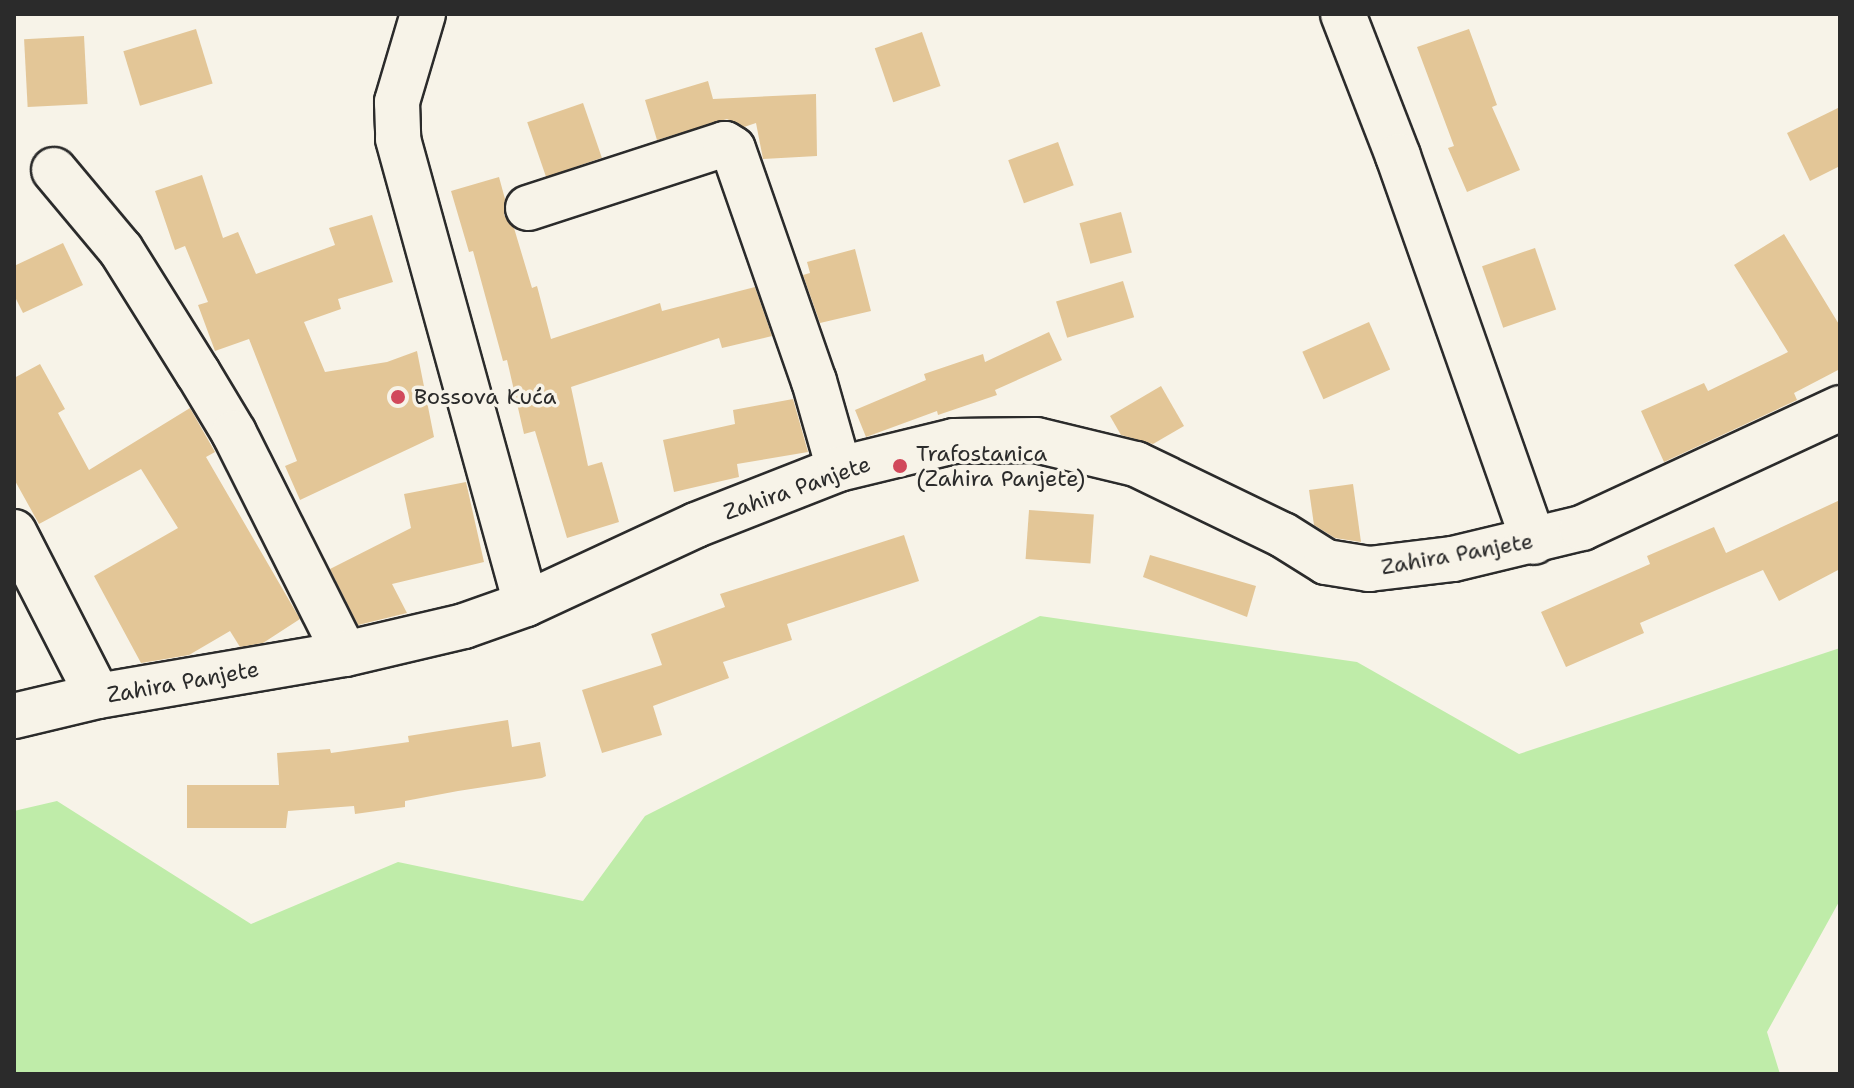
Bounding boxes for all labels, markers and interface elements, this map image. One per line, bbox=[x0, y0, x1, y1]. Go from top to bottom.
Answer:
place label: Bossova Kuća bbox=[414, 384, 556, 410]
marker: Bossova Kuća bbox=[389, 388, 407, 406]
place label: Trafostanica (Zahira Panjete) bbox=[916, 440, 1085, 492]
street label: Zahira Panjete bbox=[720, 450, 874, 526]
marker: Trafostanica (Zahira Panjete) bbox=[891, 457, 909, 475]
street label: Zahira Panjete bbox=[1379, 528, 1535, 580]
street label: Zahira Panjete bbox=[105, 656, 261, 708]

